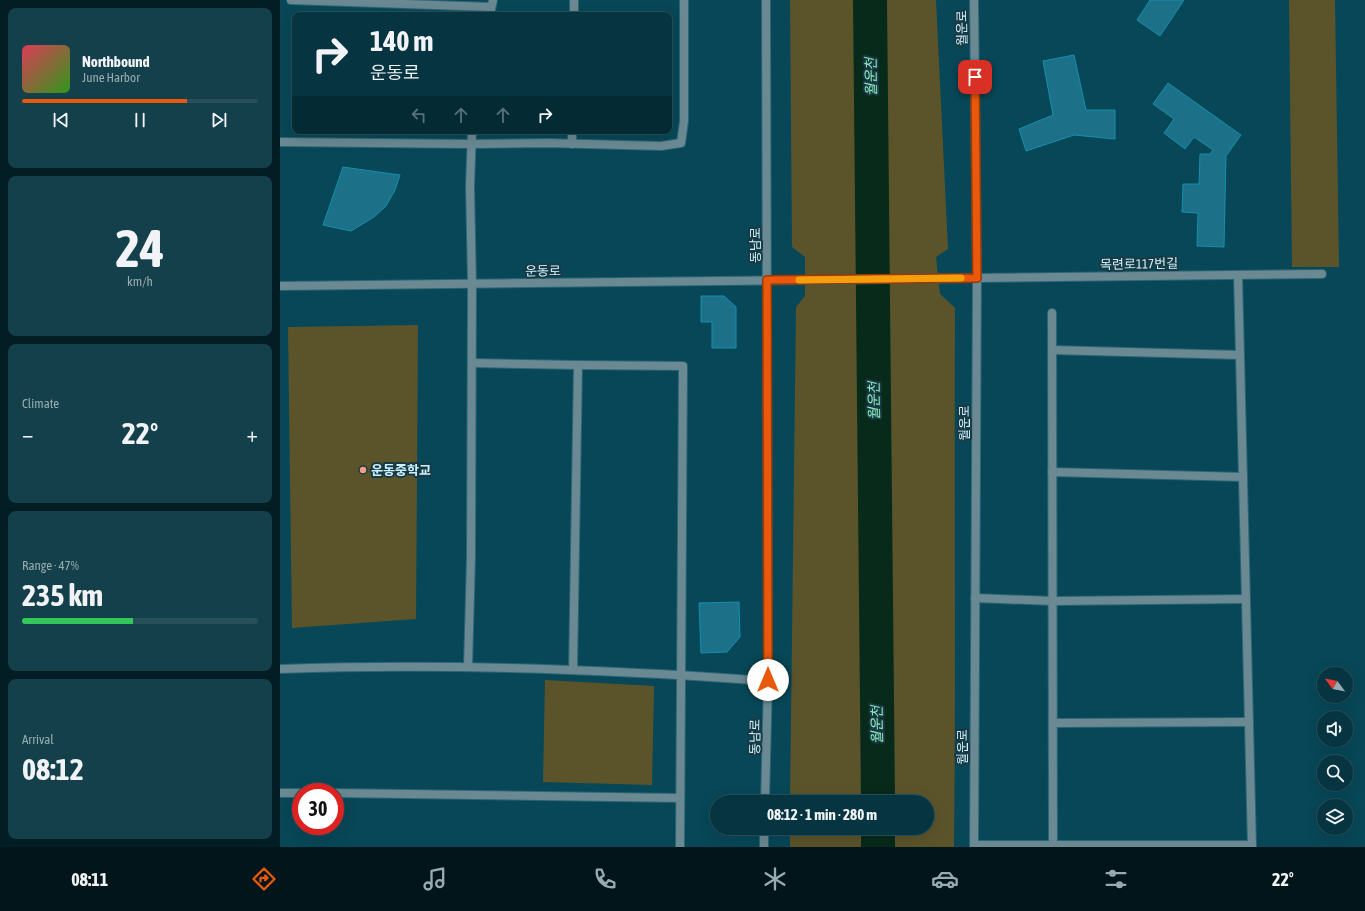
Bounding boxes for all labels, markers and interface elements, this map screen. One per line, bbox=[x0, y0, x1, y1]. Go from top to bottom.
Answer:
street label: 월운로 bbox=[954, 10, 970, 46]
text: 140 m bbox=[370, 25, 433, 57]
icon: right bbox=[304, 28, 356, 80]
text: Northbound bbox=[82, 53, 150, 70]
water label: 월운천 bbox=[863, 56, 879, 96]
pin bbox=[958, 60, 992, 94]
text: 운동로 bbox=[370, 62, 420, 83]
icon: arrive bbox=[964, 66, 986, 88]
text: June Harbor bbox=[82, 70, 140, 85]
icon: left bbox=[408, 104, 430, 126]
icon: ahead bbox=[450, 104, 472, 126]
icon: ahead bbox=[492, 104, 514, 126]
icon: right bbox=[534, 104, 556, 126]
icon: previous bbox=[50, 109, 72, 131]
icon: pause bbox=[129, 109, 151, 131]
icon: next bbox=[208, 109, 230, 131]
text: 24 bbox=[116, 218, 164, 278]
street label: 동남로 bbox=[748, 227, 763, 263]
street label: 목련로117번길 bbox=[1100, 256, 1178, 272]
street label: 운동로 bbox=[525, 263, 561, 279]
text: km/h bbox=[127, 274, 153, 289]
water label: 월운천 bbox=[866, 380, 882, 420]
text: Climate bbox=[22, 396, 59, 411]
street label: 월운로 bbox=[957, 405, 972, 441]
text: 22° bbox=[122, 416, 158, 450]
text: − bbox=[22, 421, 33, 447]
text: + bbox=[247, 421, 258, 447]
place label: 운동중학교 bbox=[371, 463, 431, 478]
marker: 운동중학교 bbox=[358, 465, 368, 475]
text: Range · 47% bbox=[22, 558, 79, 573]
text: 235 km bbox=[22, 578, 103, 612]
position arrow bbox=[747, 659, 789, 701]
north arrow bbox=[1317, 667, 1353, 703]
map controls bbox=[1317, 667, 1353, 835]
water label: 월운천 bbox=[869, 704, 885, 744]
button: sound bbox=[1317, 711, 1353, 747]
street label: 동남로 bbox=[747, 719, 763, 755]
street label: 월운로 bbox=[955, 729, 970, 765]
text: Arrival bbox=[22, 732, 54, 747]
text: 08:12 bbox=[22, 752, 84, 786]
button: search bbox=[1317, 755, 1353, 791]
speed limit sign: 30 bbox=[292, 783, 344, 835]
button: layers bbox=[1317, 799, 1353, 835]
text: 08:12 · 1 min · 280 m bbox=[767, 806, 877, 823]
icon: directions bbox=[250, 865, 278, 893]
icon: music bbox=[421, 865, 449, 893]
icon: phone bbox=[591, 865, 619, 893]
icon: climate bbox=[761, 865, 789, 893]
icon: car bbox=[931, 865, 959, 893]
icon: filters bbox=[1102, 865, 1130, 893]
text: 08:11 bbox=[71, 869, 108, 890]
text: 22° bbox=[1272, 869, 1294, 890]

